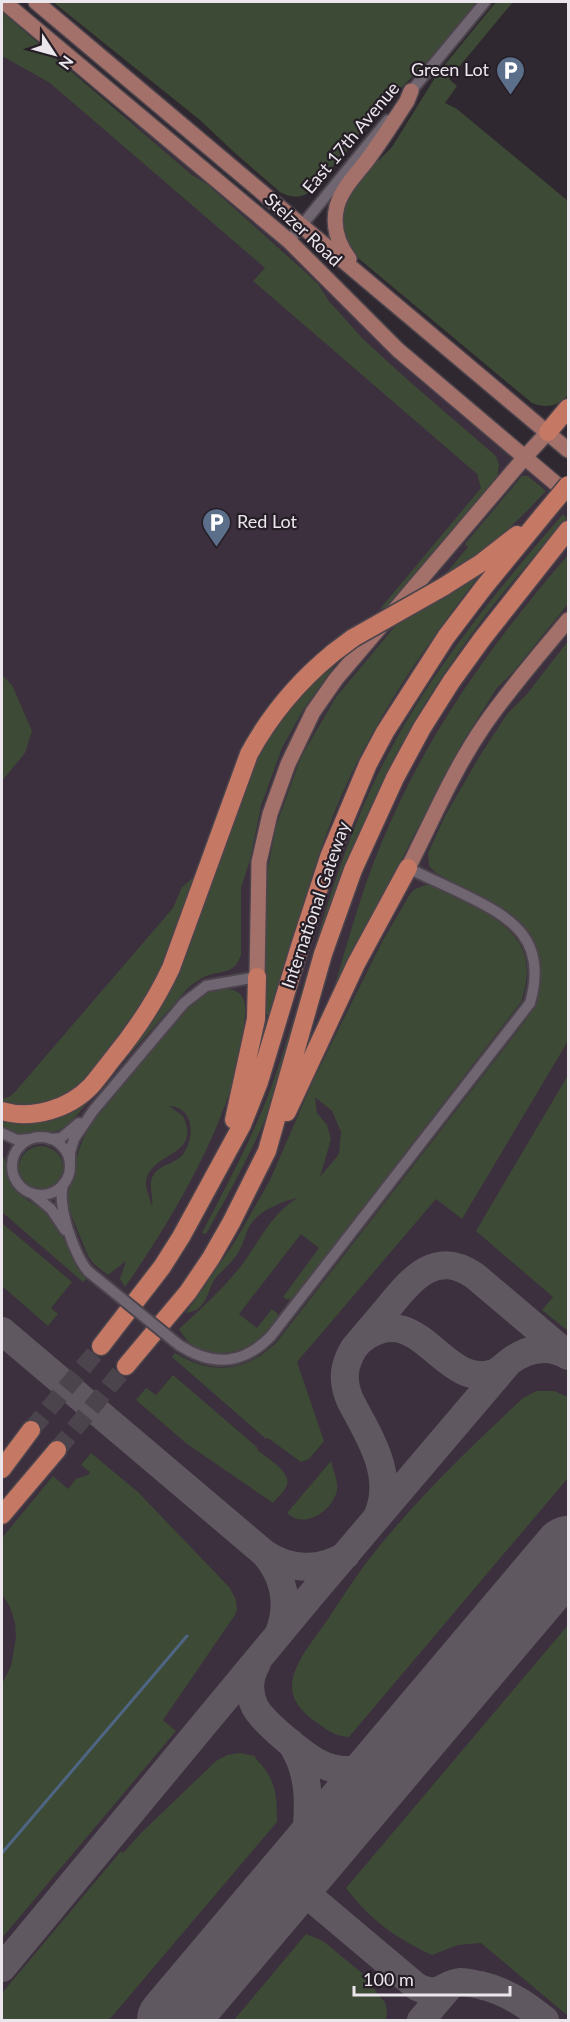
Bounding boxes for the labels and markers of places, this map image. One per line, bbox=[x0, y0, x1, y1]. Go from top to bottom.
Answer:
parking icon: Green Lot bbox=[494, 54, 526, 96]
place label: Green Lot bbox=[411, 58, 490, 80]
parking icon: Red Lot bbox=[200, 506, 232, 548]
place label: Red Lot bbox=[237, 510, 298, 532]

